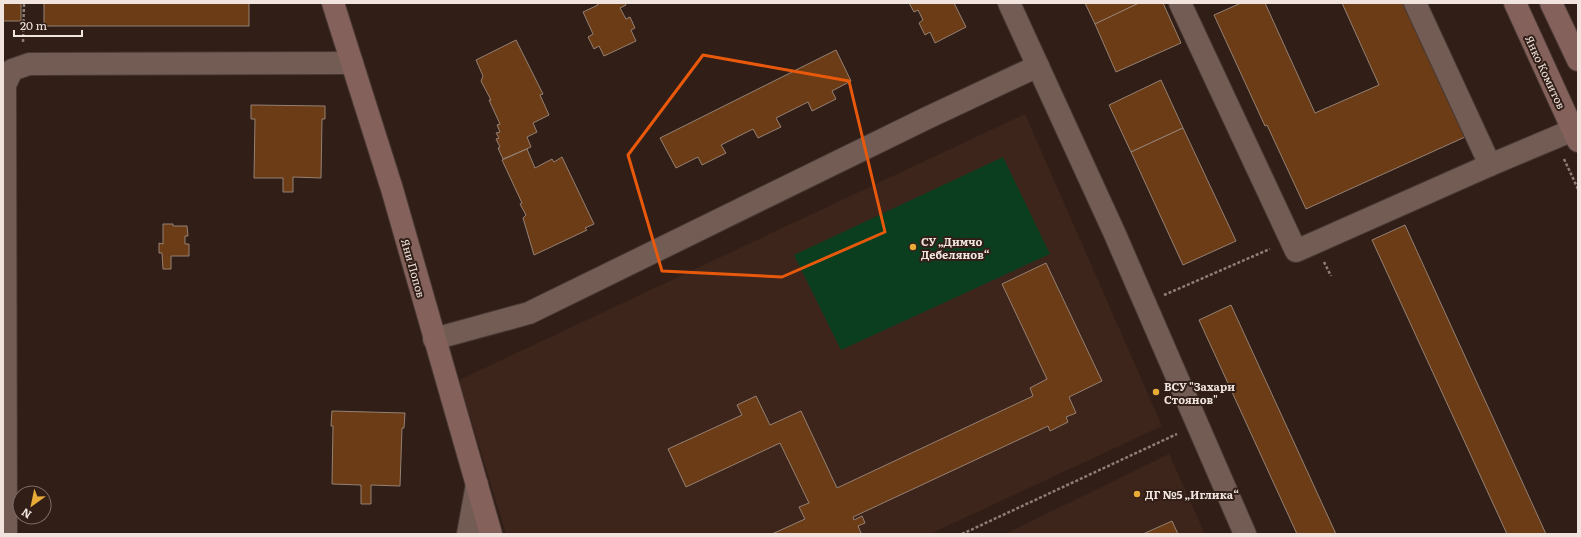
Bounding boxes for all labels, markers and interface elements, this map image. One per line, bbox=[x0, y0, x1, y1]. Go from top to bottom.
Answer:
scale bar bbox=[14, 12, 82, 38]
text: 20 m bbox=[20, 16, 47, 34]
street label: Янко Комитов bbox=[1522, 33, 1570, 111]
place label: СУ „Димчо Дебелянов“ bbox=[921, 233, 990, 262]
street label: Яни Попов bbox=[398, 237, 430, 299]
marker: СУ „Димчо Дебелянов“ bbox=[908, 242, 918, 252]
place label: ВСУ "Захари Стоянов" bbox=[1164, 378, 1235, 407]
marker: ВСУ "Захари Стоянов" bbox=[1151, 387, 1161, 397]
north arrow bbox=[12, 485, 52, 525]
place label: ДГ №5 „Иглика“ bbox=[1145, 486, 1239, 502]
marker: ДГ №5 „Иглика“ bbox=[1132, 489, 1142, 499]
text: N bbox=[18, 505, 34, 523]

